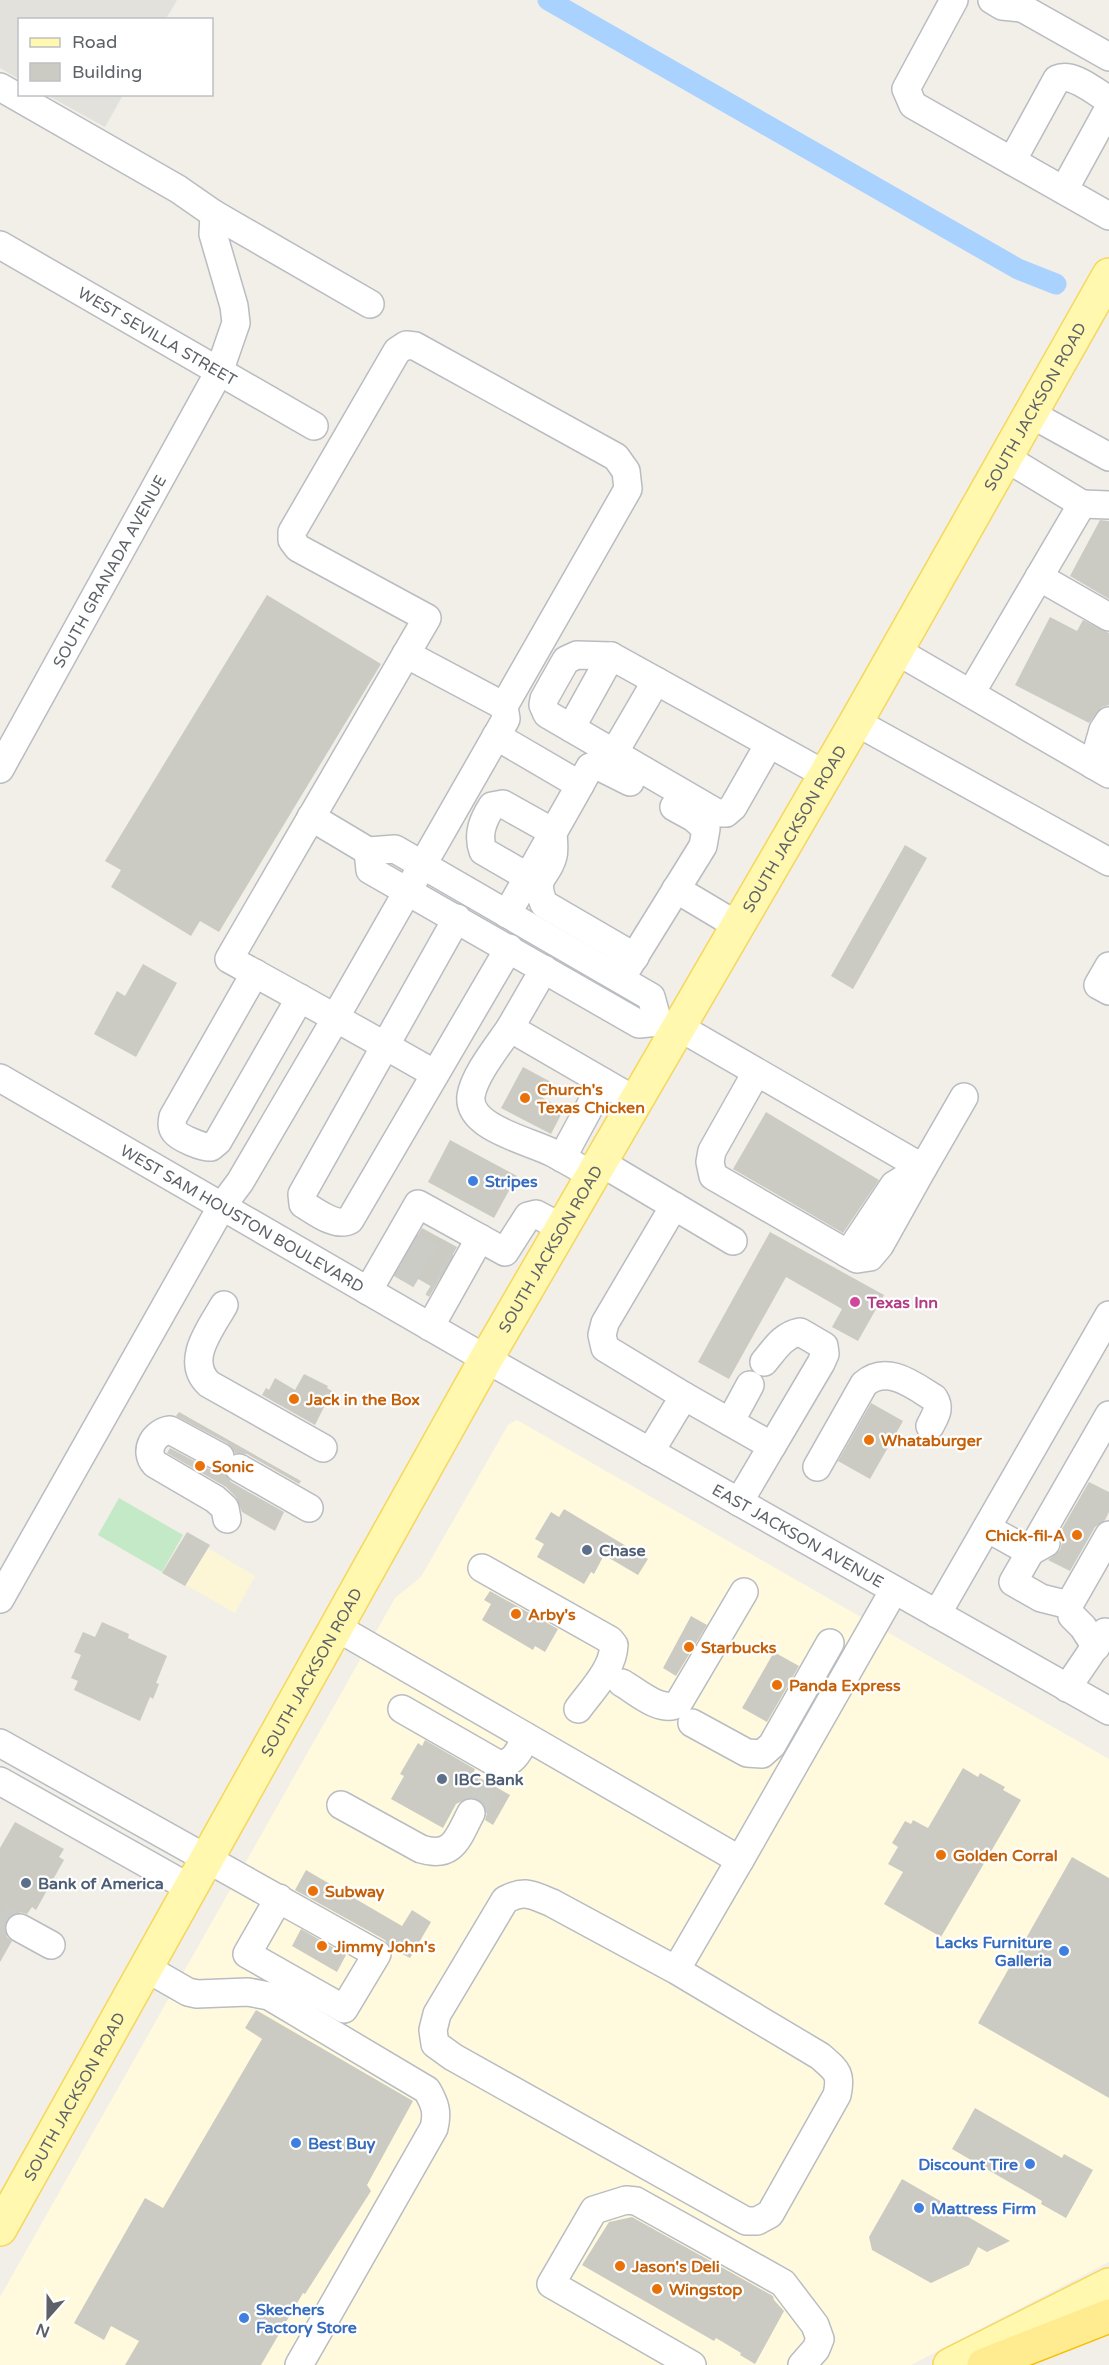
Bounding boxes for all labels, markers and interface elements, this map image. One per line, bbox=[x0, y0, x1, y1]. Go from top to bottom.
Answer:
legend bbox=[18, 18, 213, 96]
text: Road bbox=[72, 31, 117, 53]
text: Building bbox=[72, 61, 142, 83]
street label: WEST SEVILLA STREET bbox=[74, 283, 240, 391]
street label: SOUTH JACKSON ROAD bbox=[980, 319, 1091, 494]
street label: SOUTH GRANADA AVENUE bbox=[49, 472, 171, 671]
street label: SOUTH JACKSON ROAD bbox=[739, 742, 851, 916]
place label: Church's Texas Chicken bbox=[536, 1080, 645, 1118]
marker: Church's Texas Chicken bbox=[518, 1091, 532, 1105]
street label: WEST SAM HOUSTON BOULEVARD bbox=[116, 1141, 367, 1297]
street label: SOUTH JACKSON ROAD bbox=[494, 1162, 607, 1336]
place label: Stripes bbox=[485, 1172, 538, 1192]
marker: Stripes bbox=[466, 1174, 480, 1188]
place label: Texas Inn bbox=[866, 1293, 938, 1313]
marker: Texas Inn bbox=[848, 1295, 862, 1309]
place label: Jack in the Box bbox=[305, 1390, 420, 1410]
marker: Jack in the Box bbox=[287, 1392, 301, 1406]
place label: Whataburger bbox=[881, 1431, 983, 1451]
marker: Whataburger bbox=[862, 1433, 876, 1447]
place label: Sonic bbox=[212, 1457, 254, 1477]
marker: Sonic bbox=[193, 1459, 207, 1473]
street label: EAST JACKSON AVENUE bbox=[708, 1480, 887, 1593]
place label: Chick-fil-A bbox=[985, 1526, 1065, 1546]
marker: Chick-fil-A bbox=[1070, 1528, 1084, 1542]
place label: Chase bbox=[599, 1541, 646, 1561]
marker: Chase bbox=[580, 1543, 594, 1557]
street label: SOUTH JACKSON ROAD bbox=[257, 1585, 367, 1760]
place label: Arby's bbox=[528, 1605, 576, 1625]
marker: Arby's bbox=[509, 1607, 523, 1621]
place label: Starbucks bbox=[701, 1638, 777, 1658]
marker: Starbucks bbox=[682, 1640, 696, 1654]
place label: Panda Express bbox=[789, 1676, 901, 1696]
marker: Panda Express bbox=[770, 1678, 784, 1692]
place label: IBC Bank bbox=[454, 1770, 524, 1790]
marker: IBC Bank bbox=[435, 1772, 449, 1786]
place label: Golden Corral bbox=[953, 1846, 1058, 1866]
marker: Golden Corral bbox=[934, 1848, 948, 1862]
place label: Bank of America bbox=[38, 1874, 164, 1894]
marker: Bank of America bbox=[19, 1876, 33, 1890]
place label: Subway bbox=[325, 1882, 385, 1902]
marker: Subway bbox=[306, 1884, 320, 1898]
place label: Lacks Furniture Galleria bbox=[935, 1933, 1052, 1971]
place label: Jimmy John's bbox=[333, 1937, 436, 1957]
marker: Jimmy John's bbox=[315, 1939, 329, 1953]
marker: Lacks Furniture Galleria bbox=[1057, 1944, 1071, 1958]
street label: SOUTH JACKSON ROAD bbox=[20, 2009, 130, 2185]
place label: Best Buy bbox=[308, 2134, 376, 2154]
marker: Best Buy bbox=[289, 2136, 303, 2150]
place label: Discount Tire bbox=[918, 2155, 1018, 2175]
marker: Discount Tire bbox=[1023, 2157, 1037, 2171]
place label: Mattress Firm bbox=[931, 2199, 1036, 2219]
marker: Mattress Firm bbox=[912, 2201, 926, 2215]
place label: Jason's Deli bbox=[631, 2257, 720, 2277]
marker: Jason's Deli bbox=[613, 2259, 627, 2273]
place label: Wingstop bbox=[669, 2280, 742, 2300]
marker: Wingstop bbox=[650, 2282, 664, 2296]
north arrow bbox=[18, 2287, 78, 2347]
place label: Skechers Factory Store bbox=[256, 2300, 357, 2338]
marker: Skechers Factory Store bbox=[237, 2311, 251, 2325]
text: N bbox=[33, 2318, 53, 2342]

